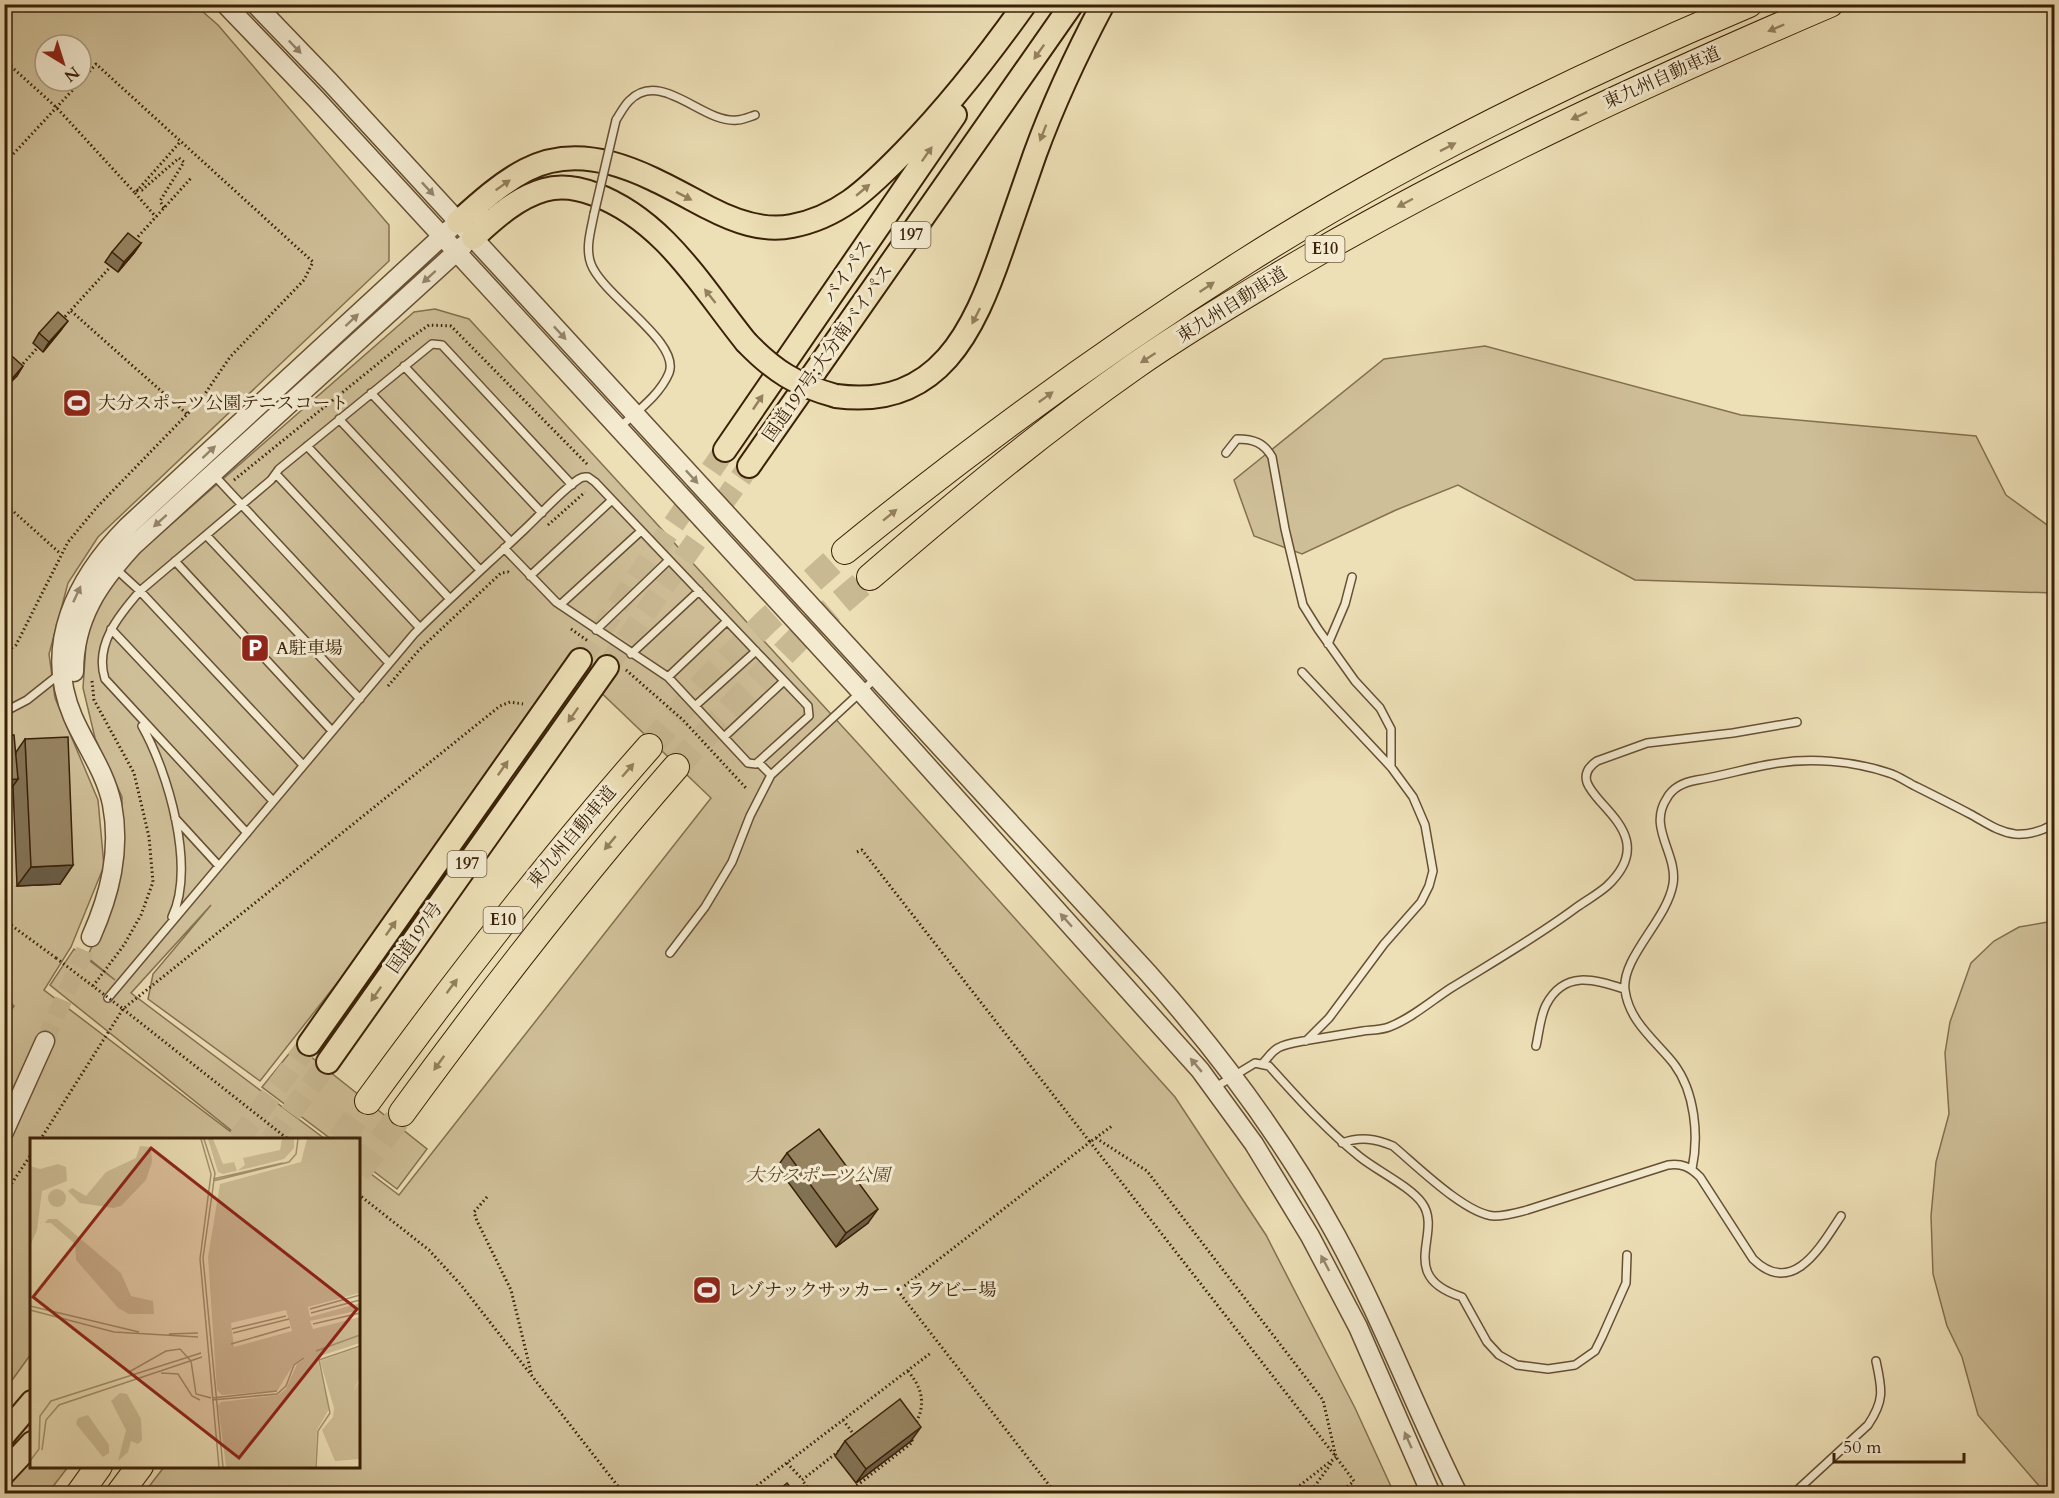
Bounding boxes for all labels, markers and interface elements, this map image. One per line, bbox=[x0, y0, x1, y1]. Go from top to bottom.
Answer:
one-way arrow bbox=[1768, 23, 1785, 32]
north arrow bbox=[33, 33, 93, 93]
one-way arrow bbox=[288, 39, 302, 53]
street label: 東九州自動車道 bbox=[1599, 41, 1725, 115]
one-way arrow bbox=[1033, 44, 1045, 60]
text: N bbox=[59, 61, 84, 87]
one-way arrow bbox=[1571, 111, 1588, 120]
one-way arrow bbox=[1037, 125, 1047, 143]
one-way arrow bbox=[1439, 142, 1456, 151]
one-way arrow bbox=[921, 146, 932, 162]
one-way arrow bbox=[494, 179, 511, 190]
one-way arrow bbox=[421, 182, 435, 197]
one-way arrow bbox=[855, 184, 870, 197]
one-way arrow bbox=[676, 191, 693, 200]
one-way arrow bbox=[1396, 198, 1413, 208]
road number: 197 bbox=[892, 222, 930, 248]
street label: バイパス bbox=[818, 234, 878, 308]
road number: E10 bbox=[1306, 236, 1344, 262]
street label: 国道197号;大分南バイパス bbox=[757, 259, 899, 447]
street label: 東九州自動車道 bbox=[1172, 261, 1292, 349]
one-way arrow bbox=[422, 270, 437, 284]
one-way arrow bbox=[1199, 282, 1215, 293]
one-way arrow bbox=[703, 288, 716, 304]
one-way arrow bbox=[971, 308, 981, 325]
one-way arrow bbox=[344, 314, 359, 327]
one-way arrow bbox=[553, 325, 566, 340]
one-way arrow bbox=[1140, 352, 1156, 363]
sports icon: 大分スポーツ公園テニスコート bbox=[61, 387, 93, 419]
place label: 大分スポーツ公園テニスコート bbox=[98, 391, 349, 416]
one-way arrow bbox=[1038, 391, 1054, 403]
one-way arrow bbox=[752, 394, 763, 410]
one-way arrow bbox=[201, 446, 216, 459]
one-way arrow bbox=[685, 469, 699, 484]
one-way arrow bbox=[883, 509, 898, 521]
one-way arrow bbox=[153, 514, 168, 528]
one-way arrow bbox=[73, 586, 82, 603]
parking icon: A駐車場 bbox=[239, 632, 271, 664]
place label: A駐車場 bbox=[276, 636, 343, 661]
one-way arrow bbox=[567, 706, 579, 722]
one-way arrow bbox=[497, 761, 509, 777]
one-way arrow bbox=[621, 763, 634, 778]
street label: 東九州自動車道 bbox=[522, 781, 622, 893]
one-way arrow bbox=[604, 835, 617, 850]
road number: 197 bbox=[448, 851, 486, 877]
street label: 国道197号 bbox=[381, 897, 449, 979]
road number: E10 bbox=[484, 907, 522, 933]
one-way arrow bbox=[1059, 912, 1073, 927]
one-way arrow bbox=[385, 920, 397, 936]
one-way arrow bbox=[446, 979, 458, 994]
one-way arrow bbox=[370, 986, 382, 1002]
one-way arrow bbox=[433, 1055, 445, 1070]
one-way arrow bbox=[1190, 1058, 1203, 1073]
inset map bbox=[30, 1138, 360, 1468]
park label: 大分スポーツ公園 bbox=[746, 1163, 893, 1188]
one-way arrow bbox=[1320, 1255, 1330, 1272]
sports icon: レゾナックサッカー・ラグビー場 bbox=[691, 1274, 723, 1306]
place label: レゾナックサッカー・ラグビー場 bbox=[728, 1278, 997, 1303]
scale bar bbox=[1834, 1426, 1964, 1464]
one-way arrow bbox=[1402, 1431, 1412, 1449]
text: 50 m bbox=[1843, 1435, 1882, 1460]

